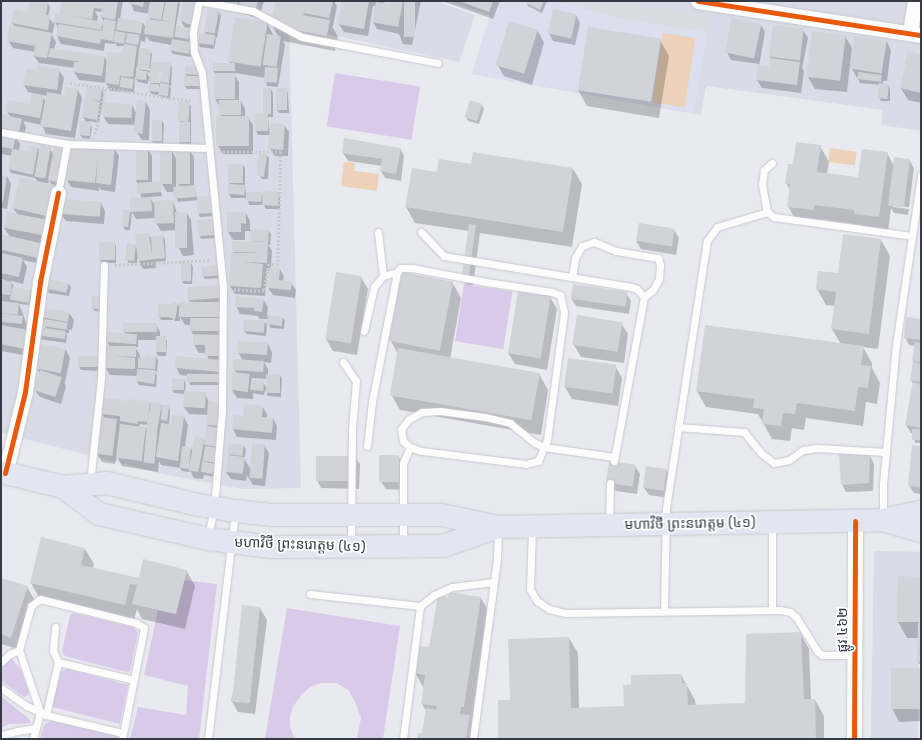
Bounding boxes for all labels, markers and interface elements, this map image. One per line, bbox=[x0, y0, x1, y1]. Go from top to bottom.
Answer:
street label: មហាវិថី ព្រះនរោត្តម (៤១) bbox=[624, 514, 756, 534]
street label: មហាវិថី ព្រះនរោត្តម (៤១) bbox=[234, 534, 366, 556]
street label: ផ្លូវ ៤៦២ bbox=[835, 607, 851, 653]

